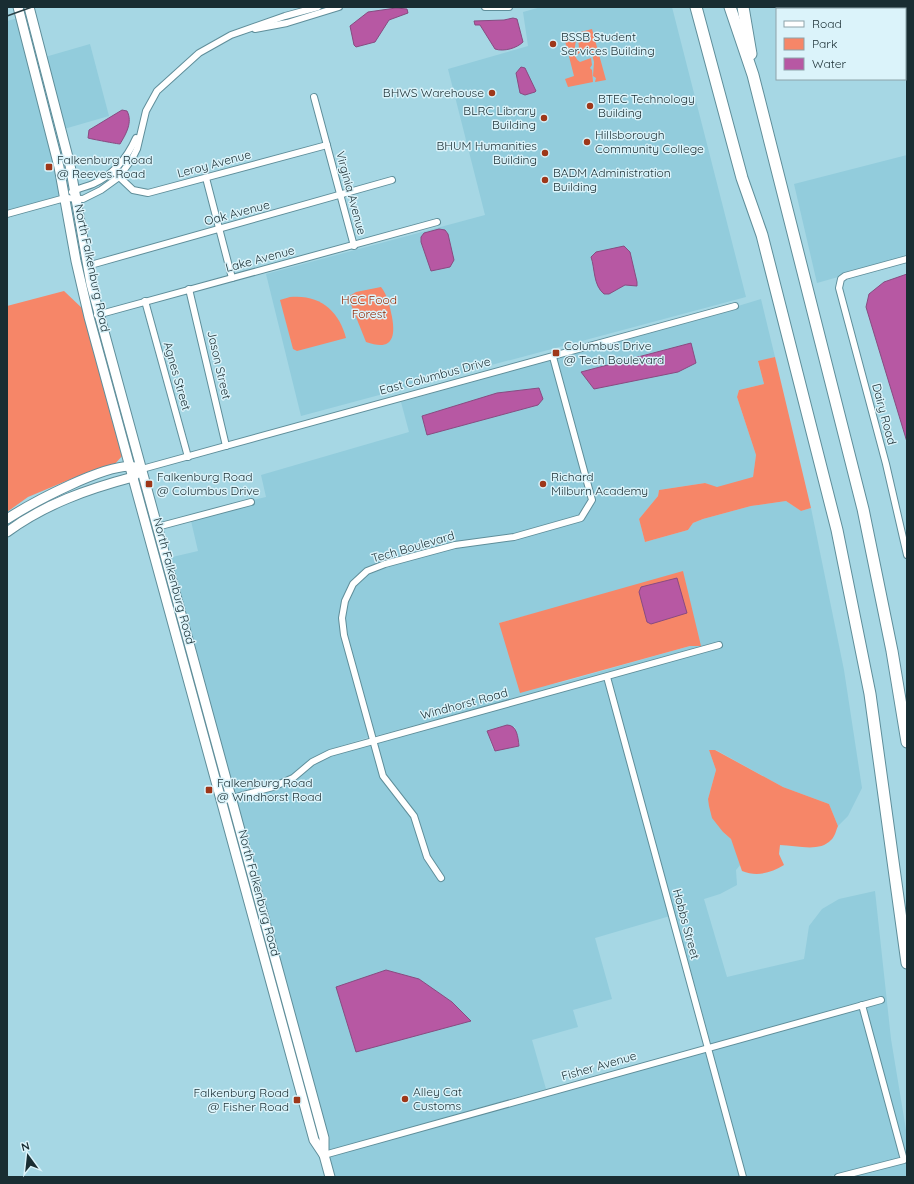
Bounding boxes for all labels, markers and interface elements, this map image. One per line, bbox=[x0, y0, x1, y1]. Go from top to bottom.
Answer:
legend bbox=[776, 8, 906, 80]
text: Road bbox=[812, 16, 842, 31]
place label: BSSB Student Services Building bbox=[561, 29, 655, 58]
text: Park bbox=[812, 36, 837, 51]
marker: BSSB Student Services Building bbox=[548, 39, 558, 49]
text: Water bbox=[812, 56, 847, 71]
place label: BHWS Warehouse bbox=[383, 85, 484, 100]
marker: BHWS Warehouse bbox=[487, 88, 497, 98]
place label: BTEC Technology Building bbox=[598, 91, 695, 120]
marker: BTEC Technology Building bbox=[585, 101, 595, 111]
place label: BLRC Library Building bbox=[463, 103, 536, 132]
marker: BLRC Library Building bbox=[539, 113, 549, 123]
place label: Hillsborough Community College bbox=[595, 127, 704, 156]
marker: Hillsborough Community College bbox=[582, 137, 592, 147]
place label: BHUM Humanities Building bbox=[437, 138, 537, 167]
street label: Leroy Avenue bbox=[175, 146, 253, 181]
marker: BHUM Humanities Building bbox=[540, 148, 550, 158]
street label: Virginia Avenue bbox=[333, 149, 370, 237]
place label: Falkenburg Road @ Reeves Road bbox=[57, 152, 153, 181]
marker: Falkenburg Road @ Reeves Road bbox=[44, 162, 54, 172]
place label: BADM Administration Building bbox=[553, 165, 671, 194]
marker: BADM Administration Building bbox=[540, 175, 550, 185]
street label: Oak Avenue bbox=[202, 197, 271, 228]
street label: North Falkenburg Road bbox=[72, 203, 113, 333]
street label: Lake Avenue bbox=[224, 242, 296, 275]
park label: HCC Food Forest bbox=[341, 292, 397, 321]
street label: Jason Street bbox=[204, 329, 235, 401]
place label: Columbus Drive @ Tech Boulevard bbox=[564, 338, 664, 367]
street label: Agnes Street bbox=[161, 340, 194, 412]
marker: Columbus Drive @ Tech Boulevard bbox=[551, 348, 561, 358]
street label: East Columbus Drive bbox=[378, 353, 492, 398]
street label: Dairy Road bbox=[869, 382, 900, 446]
place label: Falkenburg Road @ Columbus Drive bbox=[157, 469, 260, 498]
place label: Richard Milburn Academy bbox=[551, 469, 648, 498]
marker: Falkenburg Road @ Columbus Drive bbox=[144, 479, 154, 489]
marker: Richard Milburn Academy bbox=[538, 479, 548, 489]
street label: North Falkenburg Road bbox=[150, 516, 199, 646]
street label: Tech Boulevard bbox=[370, 528, 456, 565]
street label: Windhorst Road bbox=[419, 685, 509, 722]
place label: Falkenburg Road @ Windhorst Road bbox=[217, 775, 322, 804]
marker: Falkenburg Road @ Windhorst Road bbox=[204, 785, 214, 795]
street label: North Falkenburg Road bbox=[235, 828, 284, 958]
street label: Hobbs Street bbox=[670, 887, 703, 961]
street label: Fisher Avenue bbox=[560, 1048, 638, 1083]
place label: Alley Cat Customs bbox=[413, 1084, 462, 1113]
place label: Falkenburg Road @ Fisher Road bbox=[193, 1085, 289, 1114]
marker: Alley Cat Customs bbox=[400, 1094, 410, 1104]
marker: Falkenburg Road @ Fisher Road bbox=[292, 1095, 302, 1105]
north arrow bbox=[8, 1136, 48, 1176]
text: N bbox=[20, 1139, 31, 1154]

